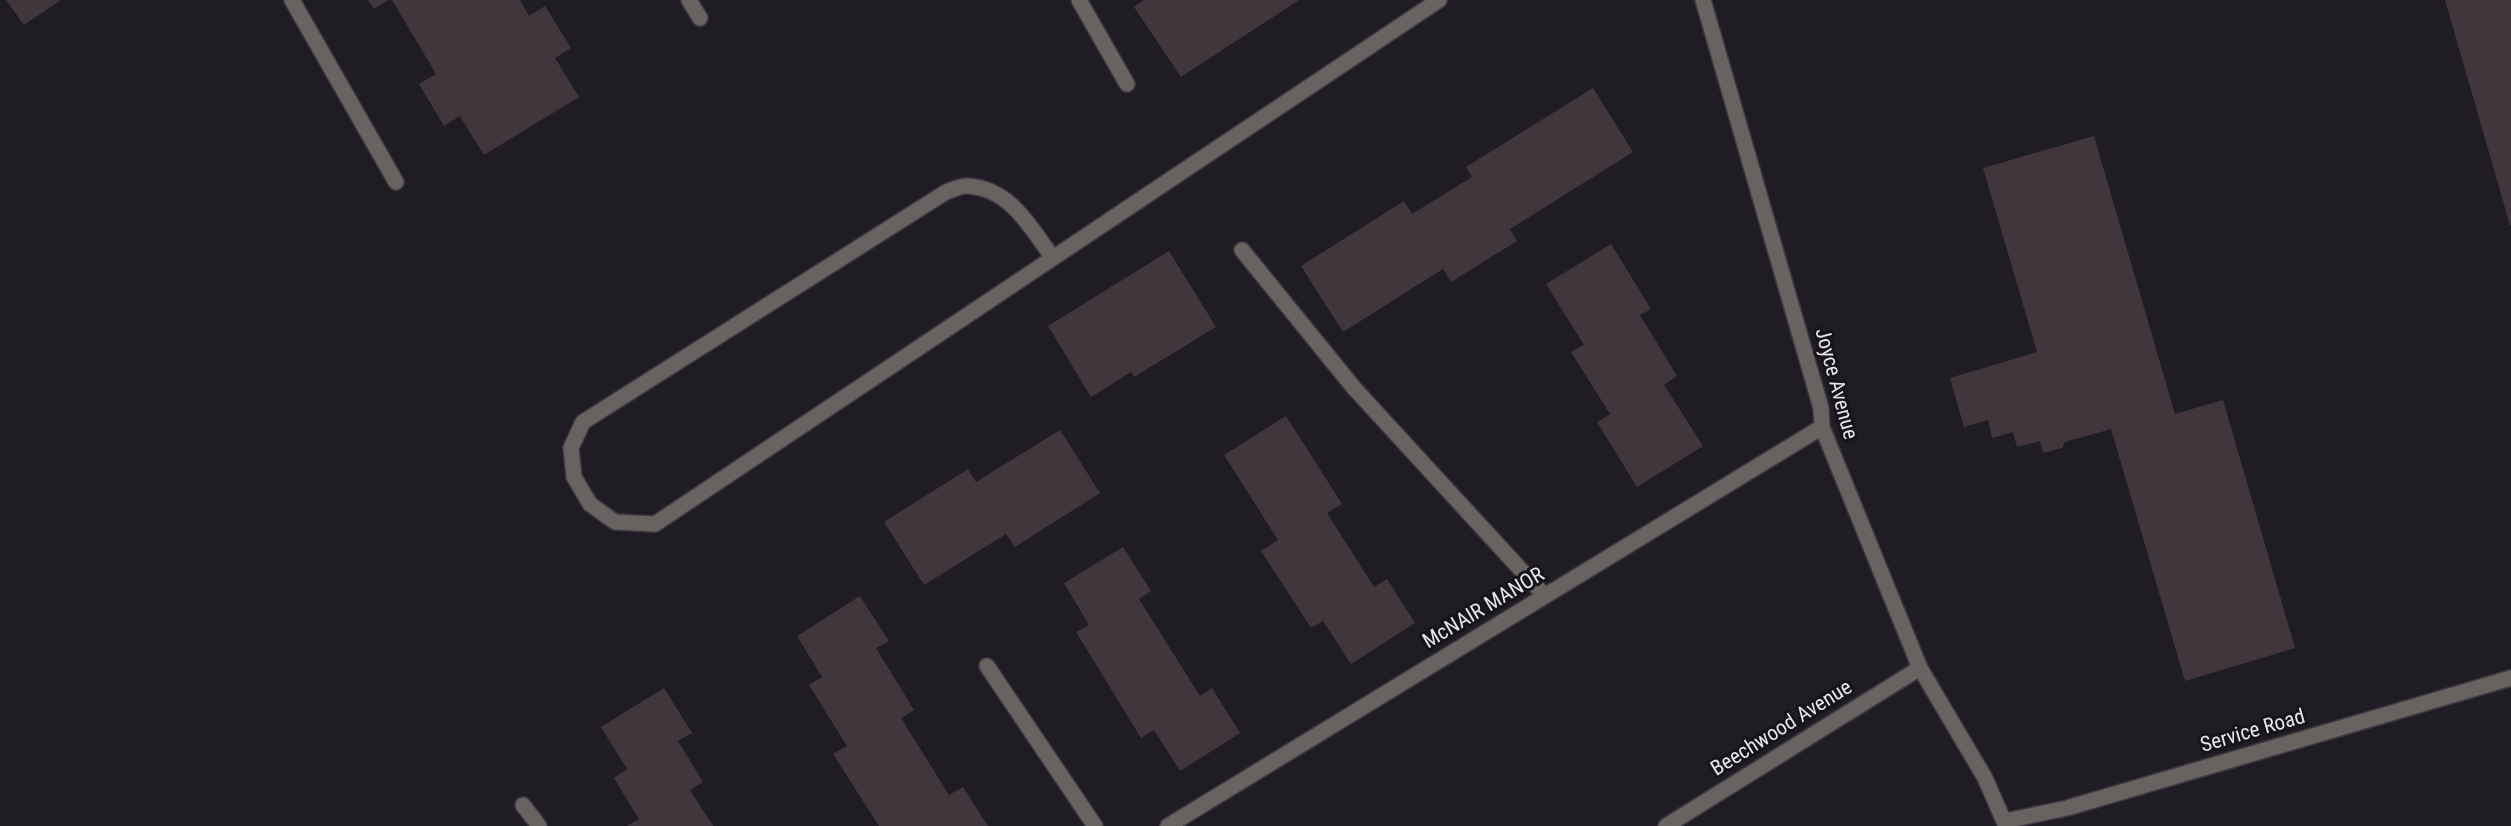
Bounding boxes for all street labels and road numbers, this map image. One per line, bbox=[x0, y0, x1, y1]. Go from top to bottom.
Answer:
street label: Joyce Avenue bbox=[1808, 326, 1862, 442]
street label: McNAIR MANOR bbox=[1419, 563, 1549, 655]
street label: Beechwood Avenue bbox=[1707, 676, 1857, 782]
street label: Service Road bbox=[2198, 705, 2308, 759]

